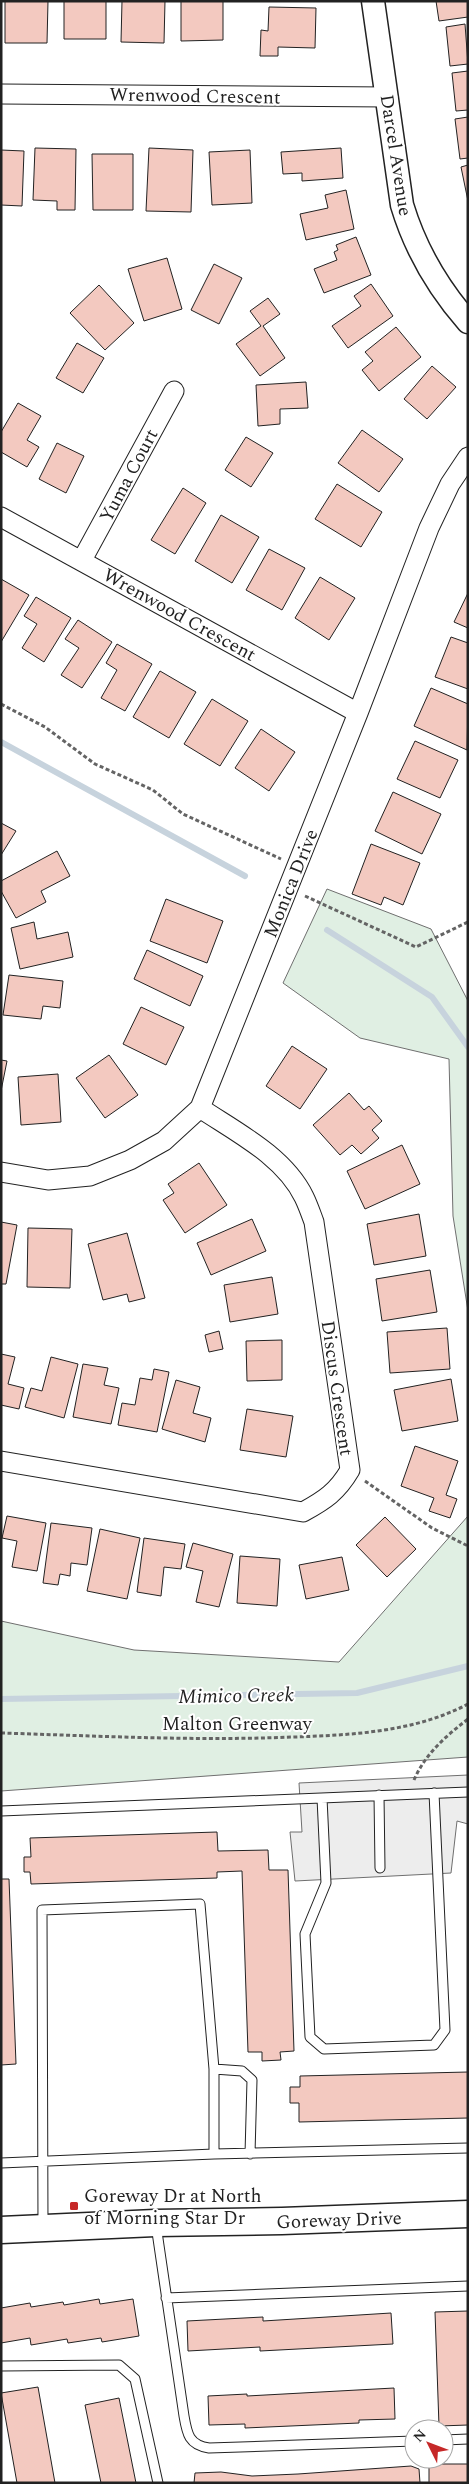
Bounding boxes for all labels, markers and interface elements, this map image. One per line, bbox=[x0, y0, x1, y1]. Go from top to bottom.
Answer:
street label: Wrenwood Crescent bbox=[109, 81, 281, 112]
street label: Darcel Avenue bbox=[372, 92, 419, 218]
street label: Yuma Court bbox=[92, 423, 166, 528]
street label: Wrenwood Crescent bbox=[97, 561, 261, 670]
street label: Monica Drive bbox=[256, 825, 326, 942]
street label: Discus Crescent bbox=[313, 1319, 360, 1458]
water label: Mimico Creek bbox=[178, 1680, 295, 1712]
street label: Malton Greenway bbox=[162, 1710, 313, 1739]
place label: Goreway Dr at North of Morning Star Dr bbox=[84, 2182, 262, 2233]
marker: Goreway Dr at North of Morning Star Dr bbox=[68, 2200, 80, 2212]
street label: Goreway Drive bbox=[276, 2204, 402, 2237]
north arrow bbox=[404, 2419, 454, 2469]
text: N bbox=[408, 2424, 431, 2447]

